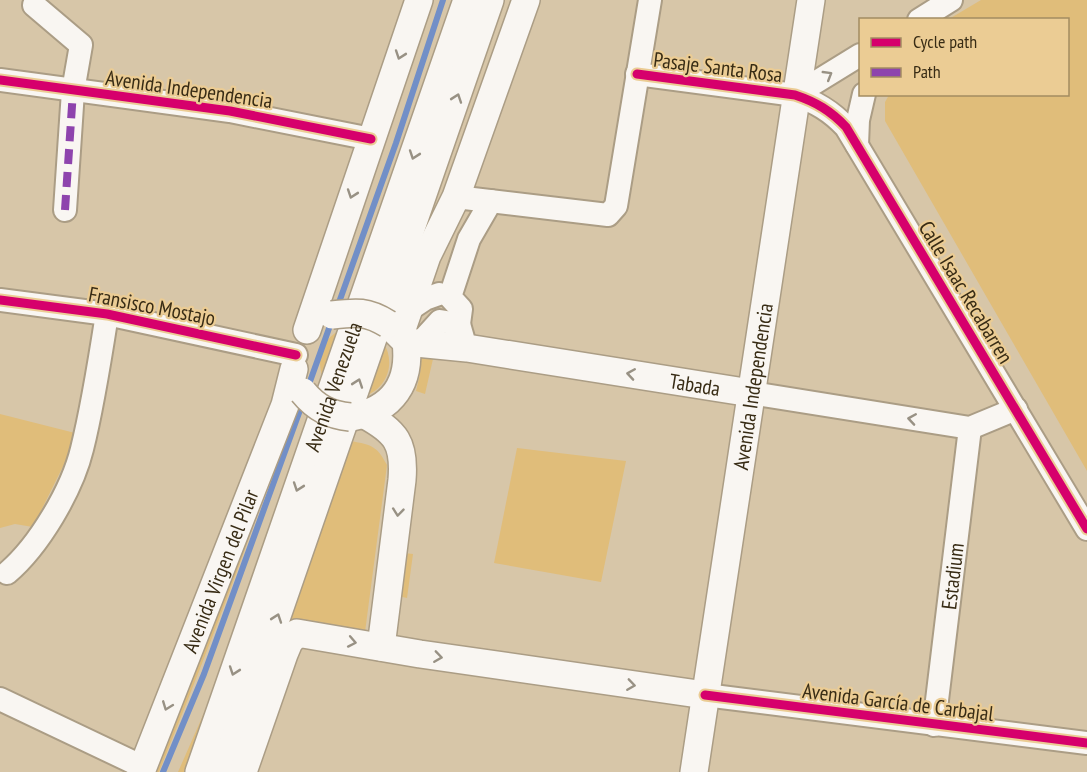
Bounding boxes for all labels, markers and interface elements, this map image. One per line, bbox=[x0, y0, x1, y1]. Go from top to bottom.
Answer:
legend bbox=[859, 18, 1069, 96]
text: Cycle path bbox=[913, 30, 977, 53]
street label: Pasaje Santa Rosa bbox=[652, 46, 784, 88]
one-way arrow bbox=[395, 49, 408, 60]
text: Path bbox=[913, 60, 941, 83]
street label: Avenida Independencia bbox=[104, 64, 274, 114]
one-way arrow bbox=[822, 70, 832, 82]
one-way arrow bbox=[449, 94, 462, 104]
one-way arrow bbox=[409, 149, 421, 160]
one-way arrow bbox=[347, 188, 360, 199]
street label: Calle Isaac Recabarren bbox=[913, 216, 1019, 368]
street label: Fransisco Mostajo bbox=[86, 280, 218, 332]
street label: Avenida Independencia bbox=[726, 301, 778, 472]
street label: Avenida Venezuela bbox=[298, 318, 368, 455]
street label: Tabada bbox=[668, 367, 722, 401]
one-way arrow bbox=[627, 369, 636, 381]
one-way arrow bbox=[351, 378, 364, 389]
one-way arrow bbox=[907, 413, 917, 425]
one-way arrow bbox=[292, 481, 305, 492]
street label: Avenida Virgen del Pilar bbox=[176, 485, 264, 656]
one-way arrow bbox=[392, 507, 405, 516]
street label: Estadium bbox=[935, 541, 969, 611]
one-way arrow bbox=[269, 613, 282, 624]
one-way arrow bbox=[346, 635, 356, 648]
one-way arrow bbox=[434, 650, 443, 662]
one-way arrow bbox=[228, 665, 241, 676]
street label: Avenida García de Carbajal bbox=[801, 677, 995, 727]
one-way arrow bbox=[627, 679, 636, 691]
one-way arrow bbox=[162, 700, 174, 711]

